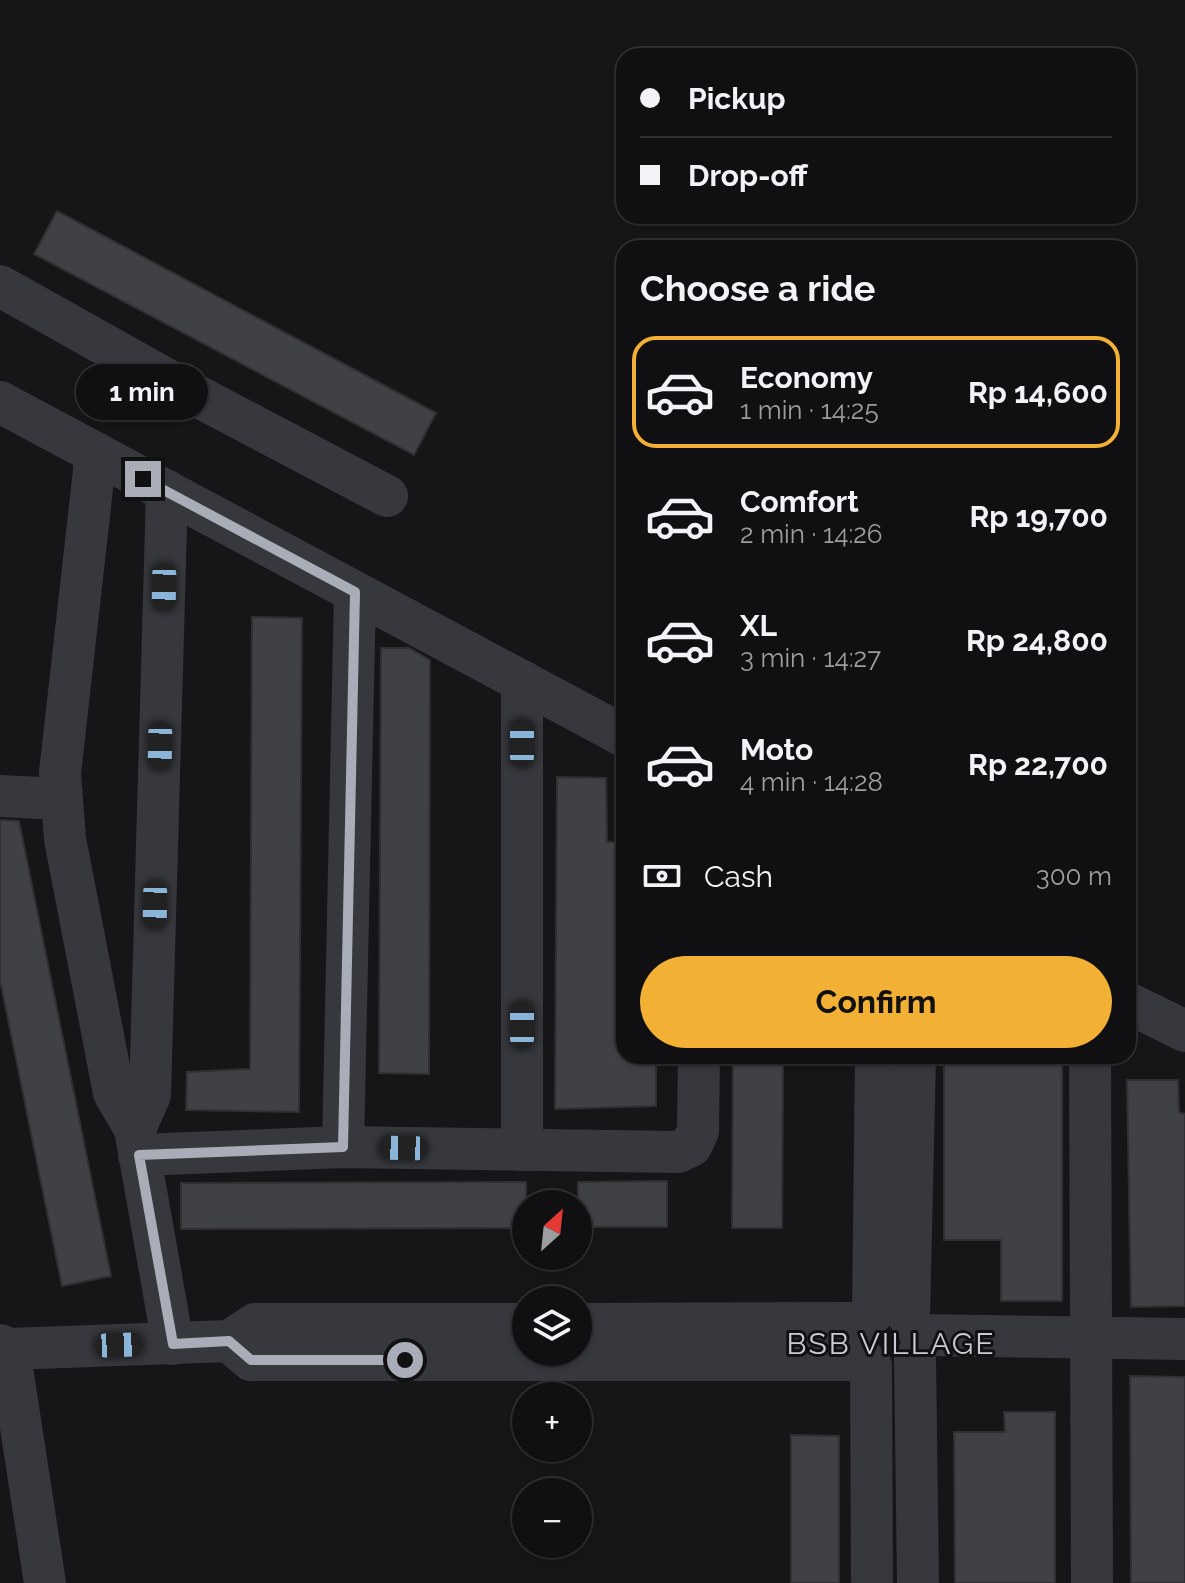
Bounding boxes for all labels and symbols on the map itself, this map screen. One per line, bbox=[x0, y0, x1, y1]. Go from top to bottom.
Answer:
callout: 1 min bbox=[77, 363, 209, 419]
route end bbox=[125, 461, 161, 497]
car bbox=[152, 563, 176, 611]
car bbox=[510, 719, 534, 767]
car bbox=[148, 722, 172, 770]
car bbox=[143, 881, 167, 929]
car bbox=[510, 1001, 534, 1049]
car bbox=[379, 1136, 427, 1160]
north arrow bbox=[512, 1190, 592, 1270]
district label: BSB VILLAGE bbox=[787, 1326, 995, 1361]
car bbox=[95, 1332, 143, 1358]
route start bbox=[387, 1342, 423, 1378]

